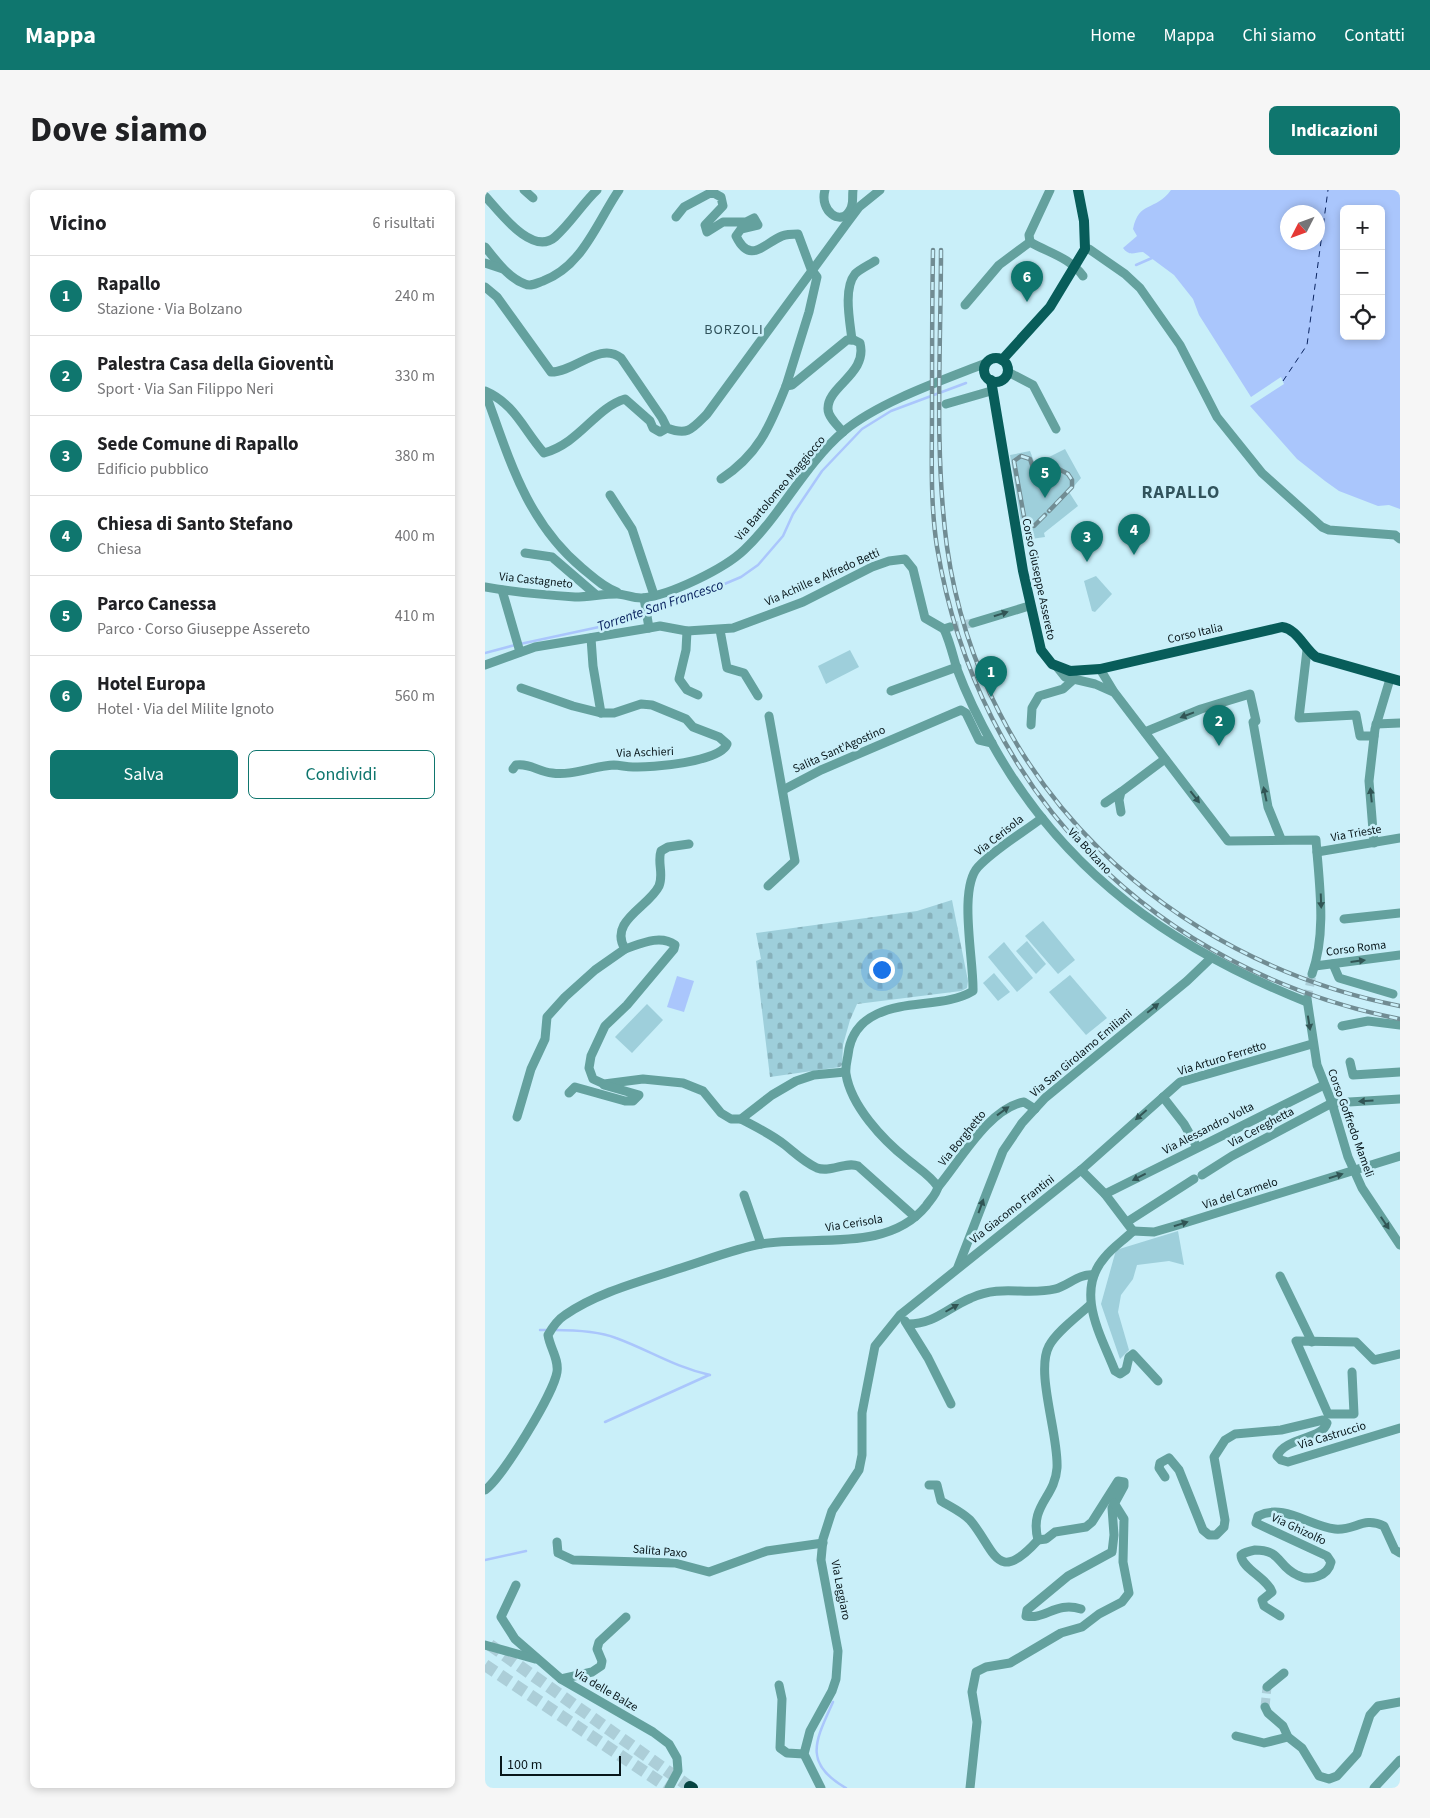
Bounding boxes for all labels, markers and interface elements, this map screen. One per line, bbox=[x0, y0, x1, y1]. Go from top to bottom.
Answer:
text: Mappa bbox=[25, 18, 96, 53]
text: Home bbox=[1090, 23, 1136, 48]
text: Mappa bbox=[1164, 23, 1215, 48]
text: Chi siamo bbox=[1243, 23, 1316, 48]
text: Contatti bbox=[1344, 23, 1405, 48]
text: Dove siamo bbox=[30, 105, 208, 155]
button: Indicazioni bbox=[1269, 106, 1400, 155]
north arrow bbox=[1280, 205, 1325, 250]
map controls bbox=[1340, 205, 1385, 340]
button: + bbox=[1340, 205, 1385, 250]
text: Vicino bbox=[50, 208, 107, 238]
text: 6 risultati bbox=[373, 212, 435, 234]
button: − bbox=[1340, 250, 1385, 295]
pin: 6 bbox=[1011, 261, 1043, 302]
text: Rapallo bbox=[97, 271, 161, 298]
text: 1 bbox=[62, 285, 70, 307]
text: 240 m bbox=[395, 285, 435, 307]
button: locate bbox=[1340, 295, 1385, 340]
text: Stazione · Via Bolzano bbox=[97, 298, 242, 320]
district label: BORZOLI bbox=[704, 320, 764, 340]
text: Palestra Casa della Gioventù bbox=[97, 351, 334, 378]
text: 2 bbox=[62, 365, 70, 387]
text: 330 m bbox=[395, 365, 435, 387]
text: Sport · Via San Filippo Neri bbox=[97, 378, 274, 400]
text: Sede Comune di Rapallo bbox=[97, 431, 299, 458]
street label: Via Bartolomeo Maggiocco bbox=[731, 432, 830, 545]
text: 3 bbox=[62, 445, 70, 467]
text: 380 m bbox=[395, 445, 435, 467]
pin: 5 bbox=[1029, 457, 1061, 498]
text: Edificio pubblico bbox=[97, 458, 209, 480]
district label: RAPALLO bbox=[1142, 480, 1220, 505]
text: Chiesa di Santo Stefano bbox=[97, 511, 293, 538]
pin: 4 bbox=[1118, 514, 1150, 555]
street label: Corso Giuseppe Assereto bbox=[1017, 517, 1060, 642]
pin: 3 bbox=[1071, 521, 1103, 562]
text: 4 bbox=[62, 525, 70, 547]
text: 400 m bbox=[395, 525, 435, 547]
text: Chiesa bbox=[97, 538, 141, 560]
street label: Via Achille e Alfredo Betti bbox=[762, 544, 882, 610]
street label: Via Castagneto bbox=[498, 568, 574, 593]
water label: Torrente San Francesco bbox=[594, 575, 726, 637]
text: Parco Canessa bbox=[97, 591, 216, 618]
text: 5 bbox=[62, 605, 70, 627]
text: 410 m bbox=[395, 605, 435, 627]
one-way arrow bbox=[994, 610, 1009, 618]
text: Parco · Corso Giuseppe Assereto bbox=[97, 618, 310, 640]
street label: Corso Italia bbox=[1166, 619, 1225, 648]
pin: 1 bbox=[975, 656, 1007, 697]
text: Hotel Europa bbox=[97, 671, 206, 698]
text: 6 bbox=[62, 685, 70, 707]
text: 560 m bbox=[395, 685, 435, 707]
text: Hotel · Via del Milite Ignoto bbox=[97, 698, 274, 720]
pin: 2 bbox=[1203, 705, 1235, 746]
one-way arrow bbox=[1180, 711, 1195, 719]
street label: Salita Sant'Agostino bbox=[790, 721, 888, 778]
street label: Via Aschieri bbox=[616, 743, 674, 762]
button: Salva bbox=[50, 750, 238, 799]
button: Condividi bbox=[248, 750, 435, 799]
one-way arrow bbox=[1260, 785, 1268, 801]
one-way arrow bbox=[1367, 786, 1375, 802]
one-way arrow bbox=[1189, 790, 1200, 803]
street label: Via Cerisola bbox=[971, 811, 1027, 860]
street label: Via Trieste bbox=[1329, 821, 1383, 846]
street label: Via Bolzano bbox=[1064, 824, 1116, 878]
one-way arrow bbox=[1317, 893, 1325, 909]
street label: Corso Roma bbox=[1325, 936, 1387, 961]
one-way arrow bbox=[1350, 956, 1366, 964]
your location bbox=[869, 957, 895, 983]
one-way arrow bbox=[1147, 1003, 1160, 1014]
street label: Via San Girolamo Emiliani bbox=[1027, 1005, 1136, 1101]
one-way arrow bbox=[1305, 1016, 1313, 1032]
street label: Via Arturo Ferretto bbox=[1176, 1037, 1269, 1080]
street label: Corso Goffredo Mameli bbox=[1323, 1066, 1378, 1180]
one-way arrow bbox=[1358, 1097, 1374, 1105]
street label: Via Alessandro Volta bbox=[1159, 1098, 1257, 1159]
street label: Via Cereghetta bbox=[1225, 1103, 1297, 1152]
one-way arrow bbox=[996, 1106, 1010, 1116]
street label: Via Borghetto bbox=[934, 1107, 990, 1170]
one-way arrow bbox=[1135, 1110, 1148, 1121]
street label: Via Giacomo Frantini bbox=[966, 1171, 1058, 1248]
one-way arrow bbox=[1329, 1172, 1344, 1180]
one-way arrow bbox=[1132, 1173, 1146, 1181]
street label: Via del Carmelo bbox=[1200, 1173, 1280, 1214]
one-way arrow bbox=[978, 1198, 985, 1213]
street label: Via Cerisola bbox=[824, 1211, 884, 1236]
one-way arrow bbox=[1380, 1216, 1390, 1230]
one-way arrow bbox=[1173, 1220, 1188, 1228]
one-way arrow bbox=[946, 1304, 959, 1313]
street label: Via Castruccio bbox=[1296, 1417, 1368, 1454]
street label: Via Ghizolfo bbox=[1269, 1509, 1329, 1550]
street label: Salita Paxo bbox=[632, 1541, 688, 1562]
street label: Via Laggiaro bbox=[826, 1558, 855, 1622]
street label: Via delle Balze bbox=[570, 1665, 641, 1716]
scale bar bbox=[500, 1753, 621, 1776]
text: 100 m bbox=[507, 1755, 542, 1775]

